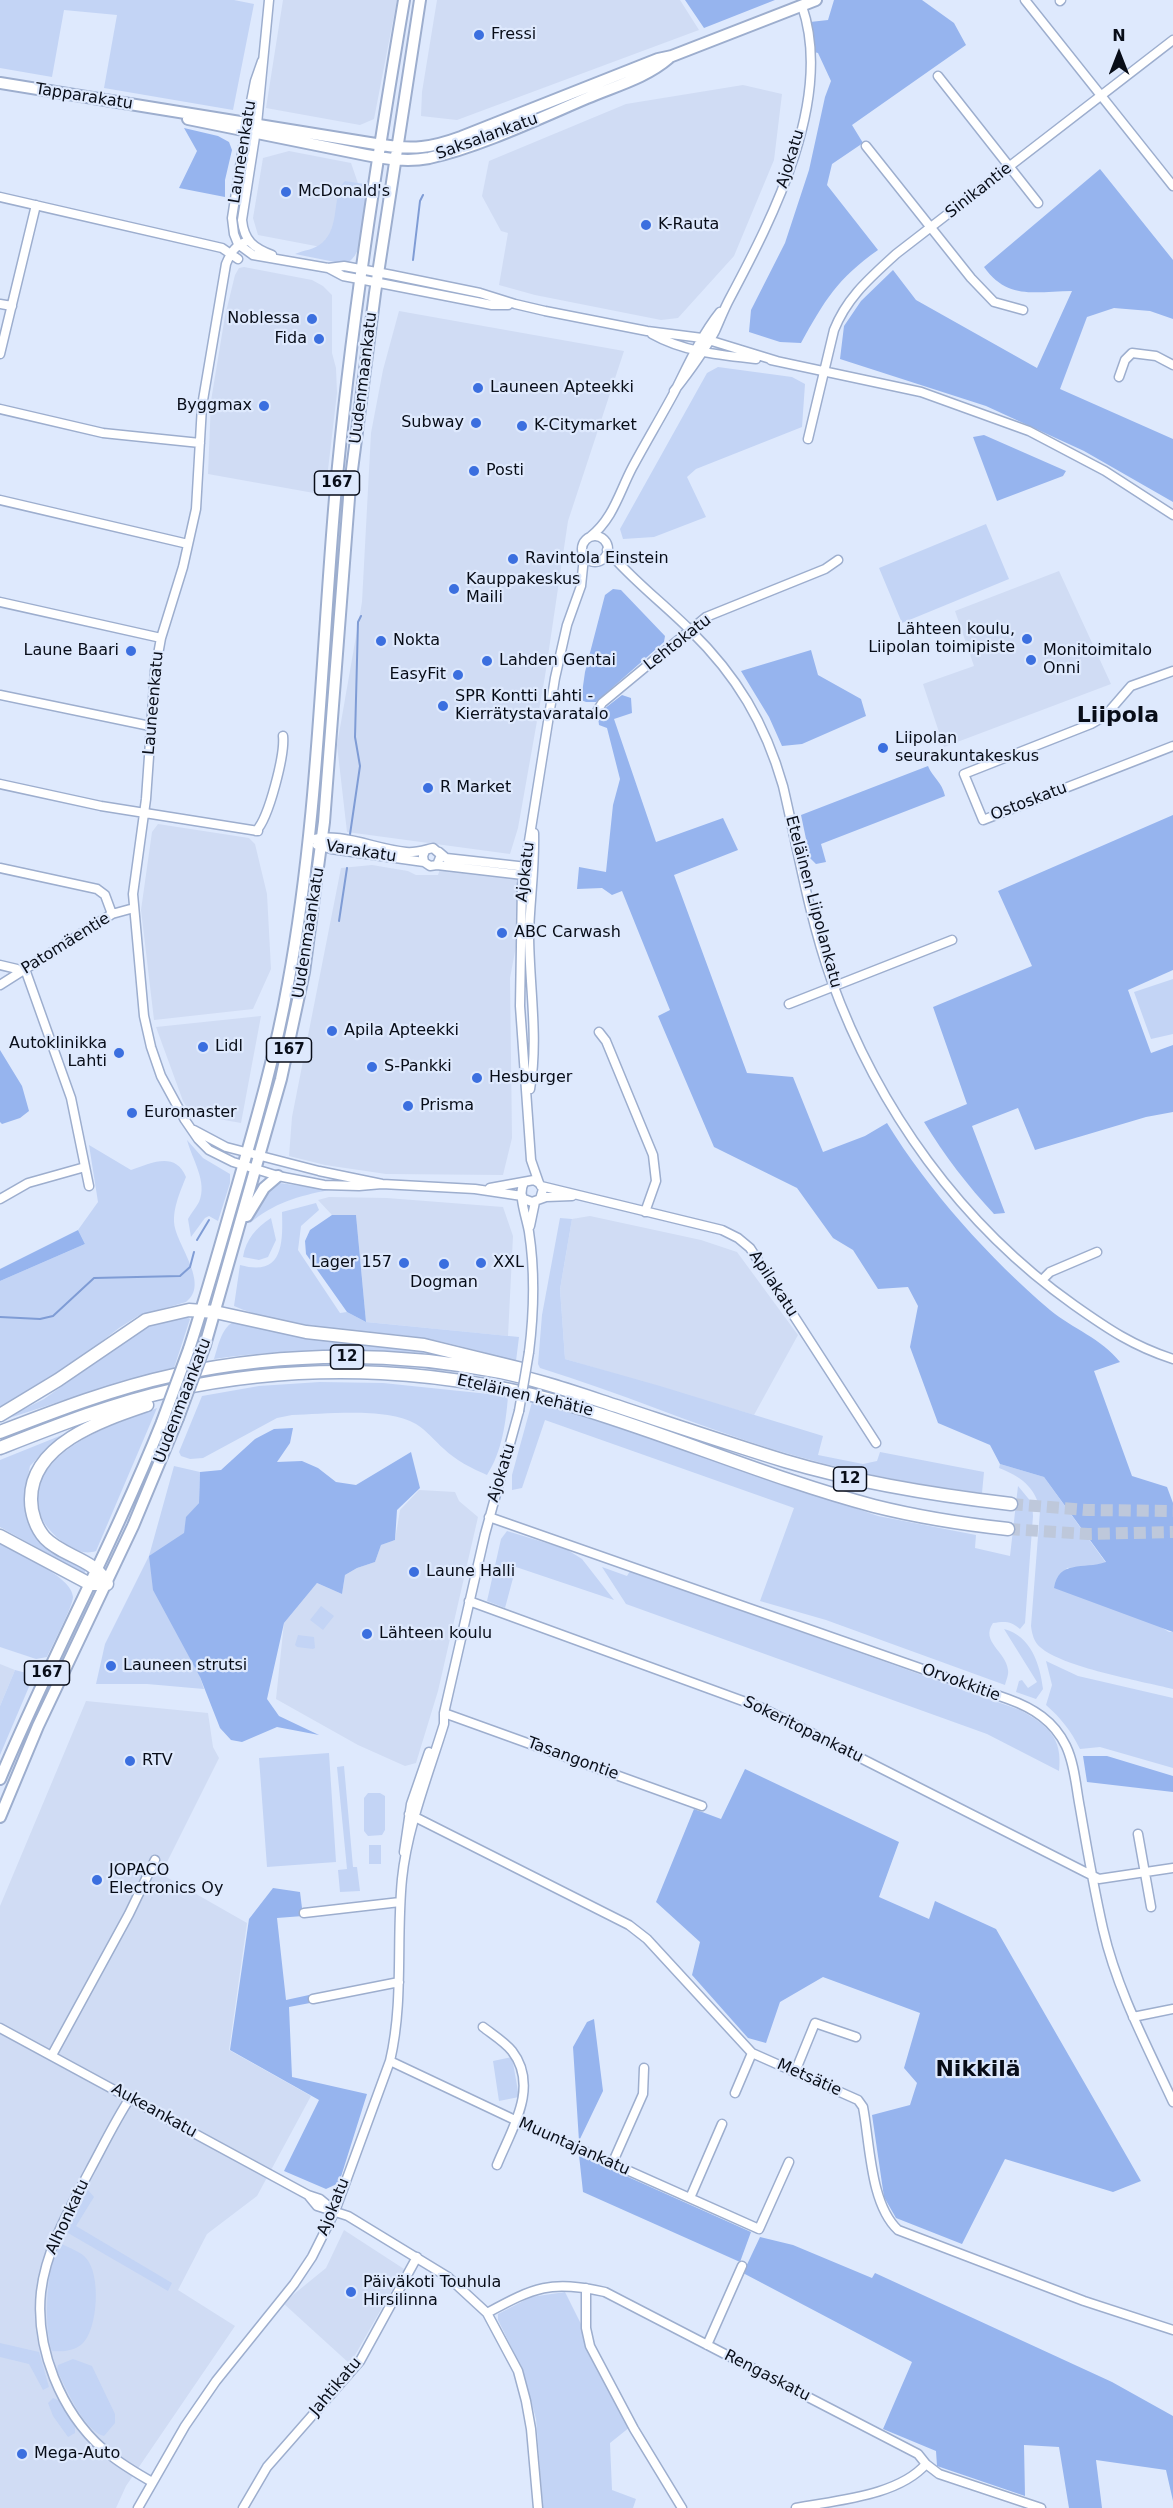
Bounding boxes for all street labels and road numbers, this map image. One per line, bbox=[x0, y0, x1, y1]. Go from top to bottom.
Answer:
street label: Tapparakatu bbox=[34, 80, 134, 114]
street label: Launeenkatu bbox=[225, 99, 261, 205]
street label: Saksalankatu bbox=[433, 110, 541, 164]
street label: Ajokatu bbox=[773, 127, 809, 191]
street label: Sinikantie bbox=[942, 159, 1016, 223]
street label: Uudenmaankatu bbox=[346, 311, 382, 445]
road number: 167 bbox=[314, 471, 360, 495]
street label: Lehtokatu bbox=[641, 611, 715, 675]
street label: Launeenkatu bbox=[140, 650, 168, 756]
street label: Ostoskatu bbox=[988, 779, 1070, 825]
street label: Eteläinen Liipolankatu bbox=[781, 814, 845, 990]
street label: Varakatu bbox=[324, 837, 398, 867]
street label: Ajokatu bbox=[513, 841, 539, 903]
street label: Uudenmaankatu bbox=[289, 866, 329, 1000]
street label: Patomäentie bbox=[18, 909, 114, 979]
road number: 167 bbox=[266, 1038, 312, 1062]
street label: Apilakatu bbox=[745, 1247, 801, 1321]
street label: Uudenmaankatu bbox=[150, 1336, 216, 1466]
road number: 12 bbox=[330, 1345, 364, 1369]
street label: Eteläinen kehätie bbox=[455, 1371, 595, 1421]
street label: Ajokatu bbox=[484, 1441, 520, 1505]
road number: 12 bbox=[834, 1467, 866, 1491]
street label: Orvokkitie bbox=[919, 1660, 1003, 1706]
road number: 167 bbox=[24, 1661, 70, 1685]
street label: Sokeritopankatu bbox=[740, 1693, 866, 1767]
street label: Tasangontie bbox=[525, 1734, 621, 1784]
street label: Metsätie bbox=[774, 2055, 844, 2101]
street label: Aukeankatu bbox=[108, 2080, 200, 2142]
street label: Muuntajankatu bbox=[515, 2114, 633, 2180]
street label: Ajokatu bbox=[314, 2175, 354, 2239]
street label: Alhonkatu bbox=[42, 2176, 94, 2258]
street label: Rengaskatu bbox=[721, 2346, 813, 2406]
street label: Jahtikatu bbox=[306, 2354, 366, 2420]

